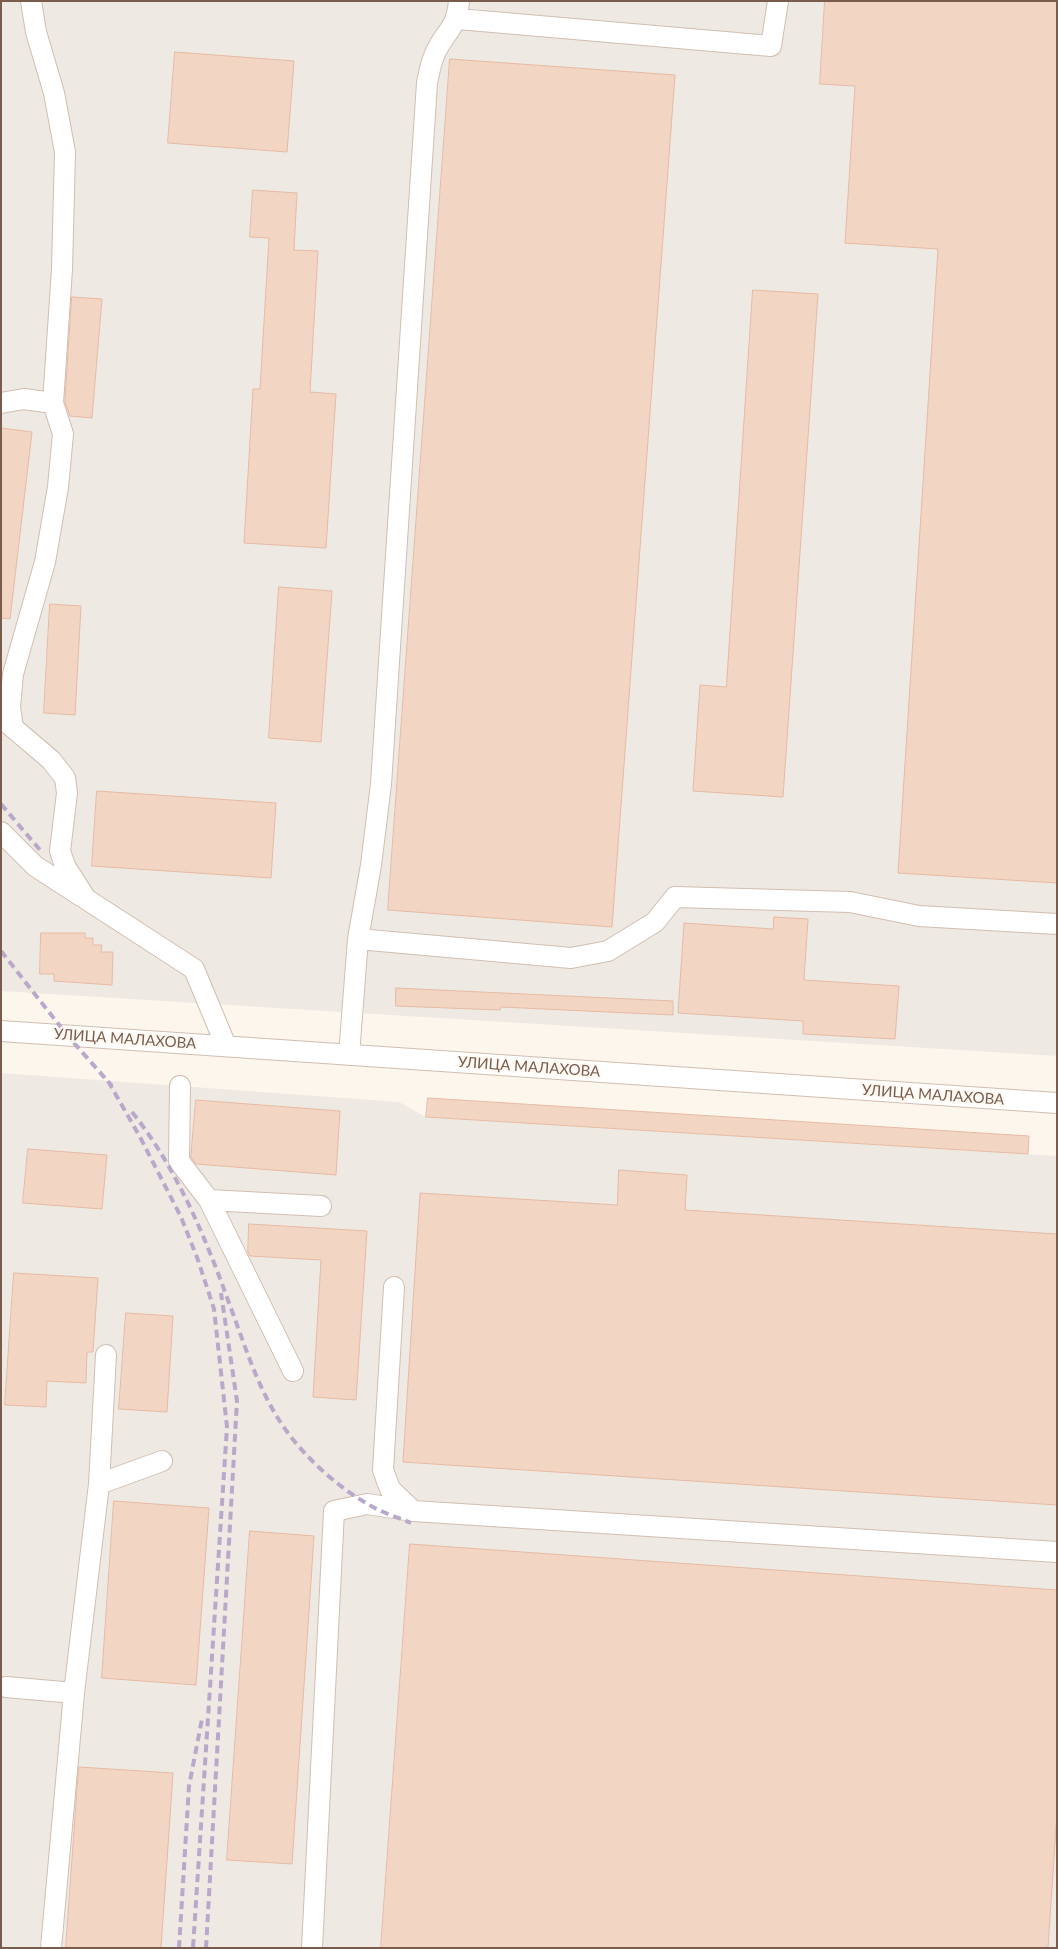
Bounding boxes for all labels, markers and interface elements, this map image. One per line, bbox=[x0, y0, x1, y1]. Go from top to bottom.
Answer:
street label: УЛИЦА МАЛАХОВА bbox=[53, 1025, 197, 1053]
street label: УЛИЦА МАЛАХОВА bbox=[457, 1053, 601, 1081]
street label: УЛИЦА МАЛАХОВА bbox=[861, 1081, 1005, 1109]

